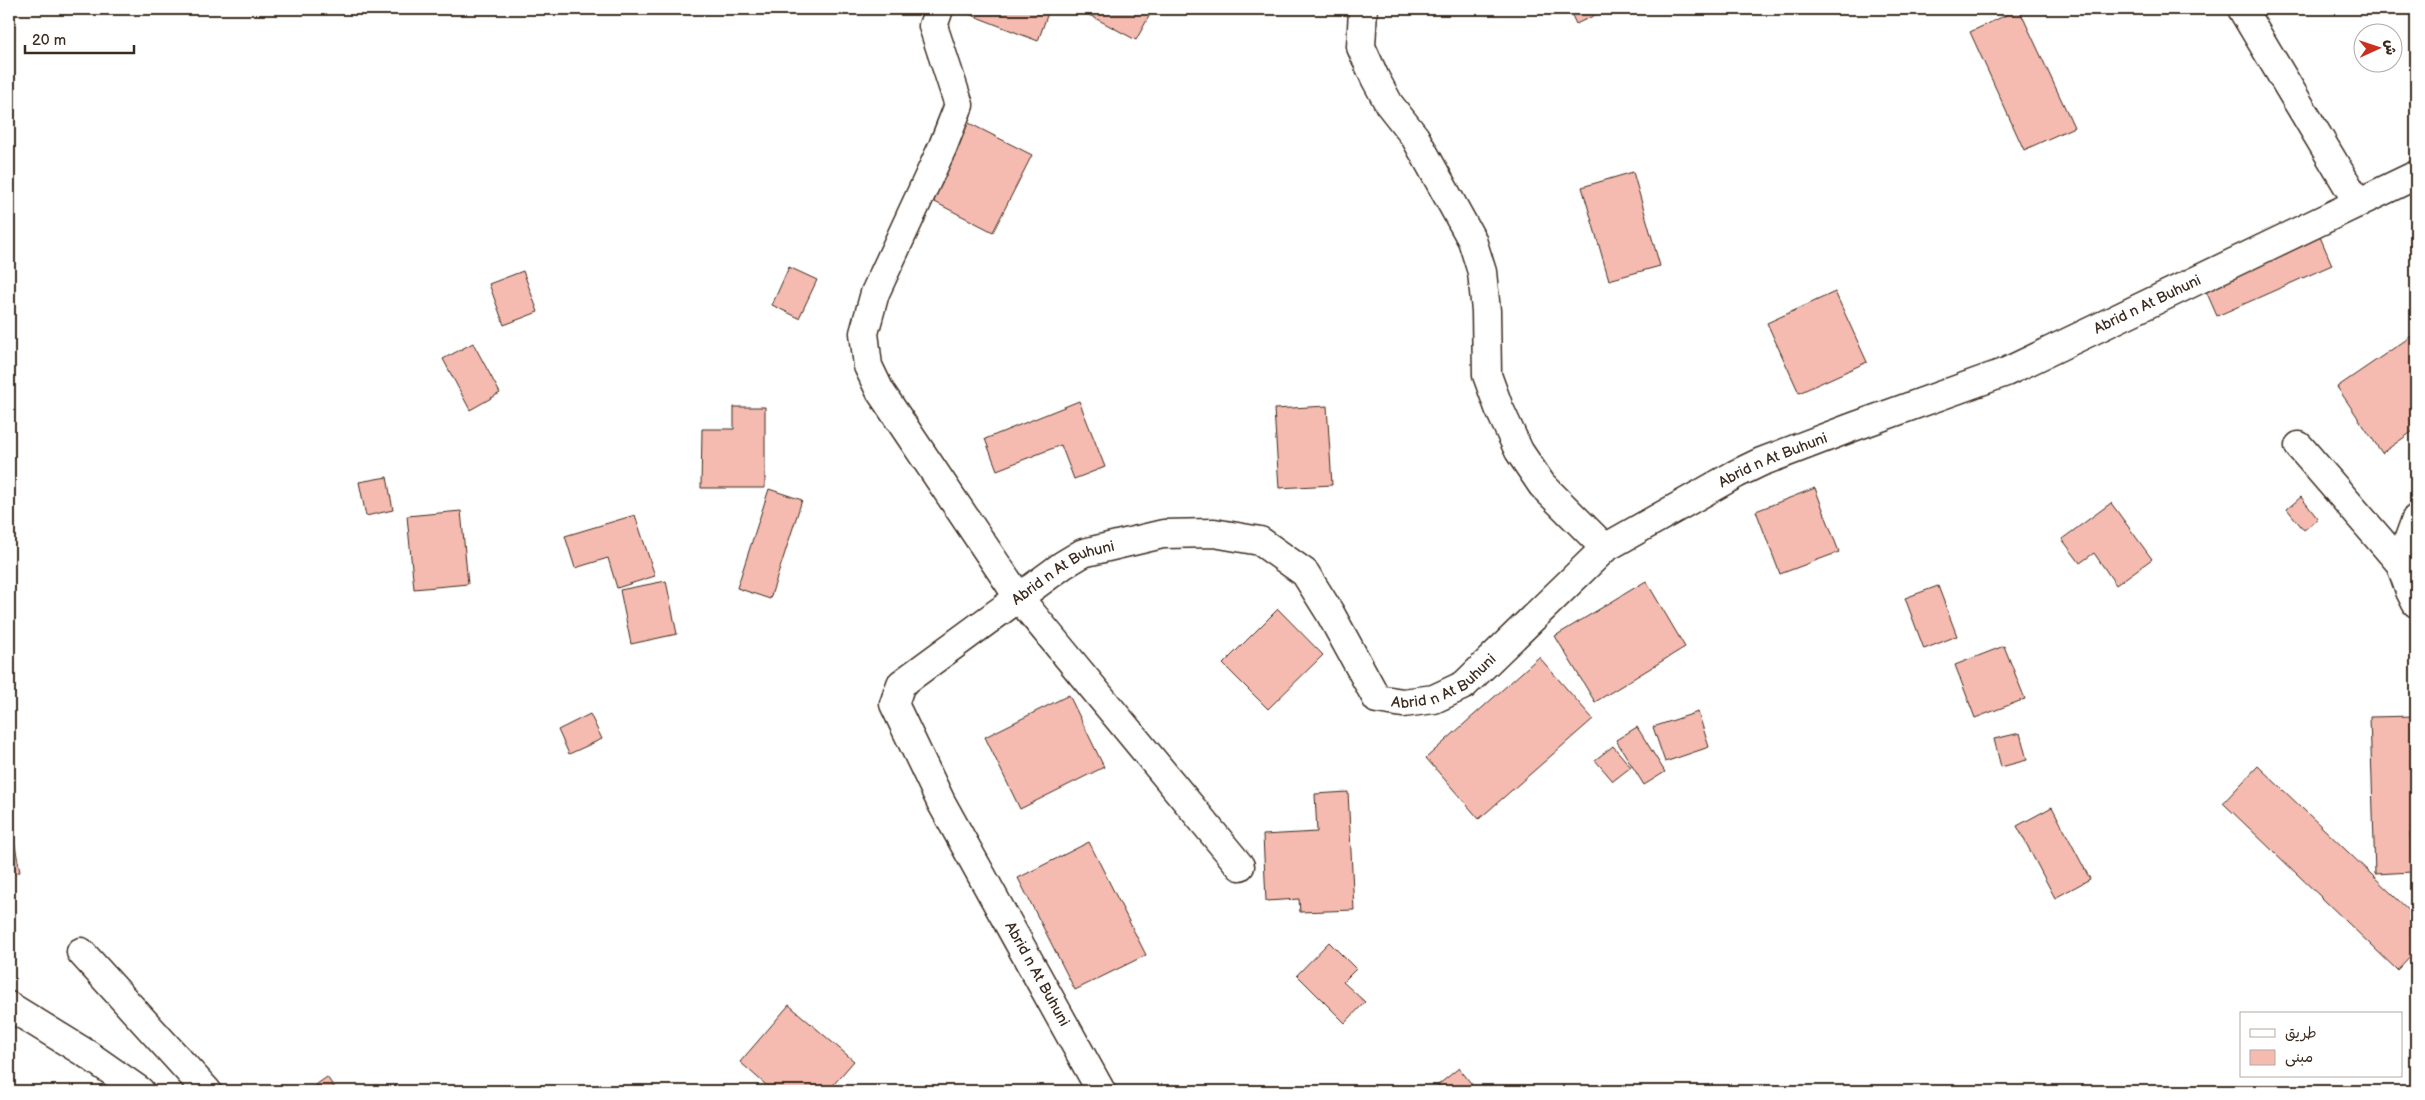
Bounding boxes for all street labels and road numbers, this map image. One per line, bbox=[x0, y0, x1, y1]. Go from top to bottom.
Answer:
street label: Abrid n At Buhuni bbox=[2090, 270, 2204, 338]
street label: Abrid n At Buhuni bbox=[1715, 428, 1830, 492]
street label: Abrid n At Buhuni bbox=[1008, 536, 1116, 609]
street label: Abrid n At Buhuni bbox=[1390, 650, 1500, 713]
street label: Abrid n At Buhuni bbox=[1000, 918, 1074, 1030]

